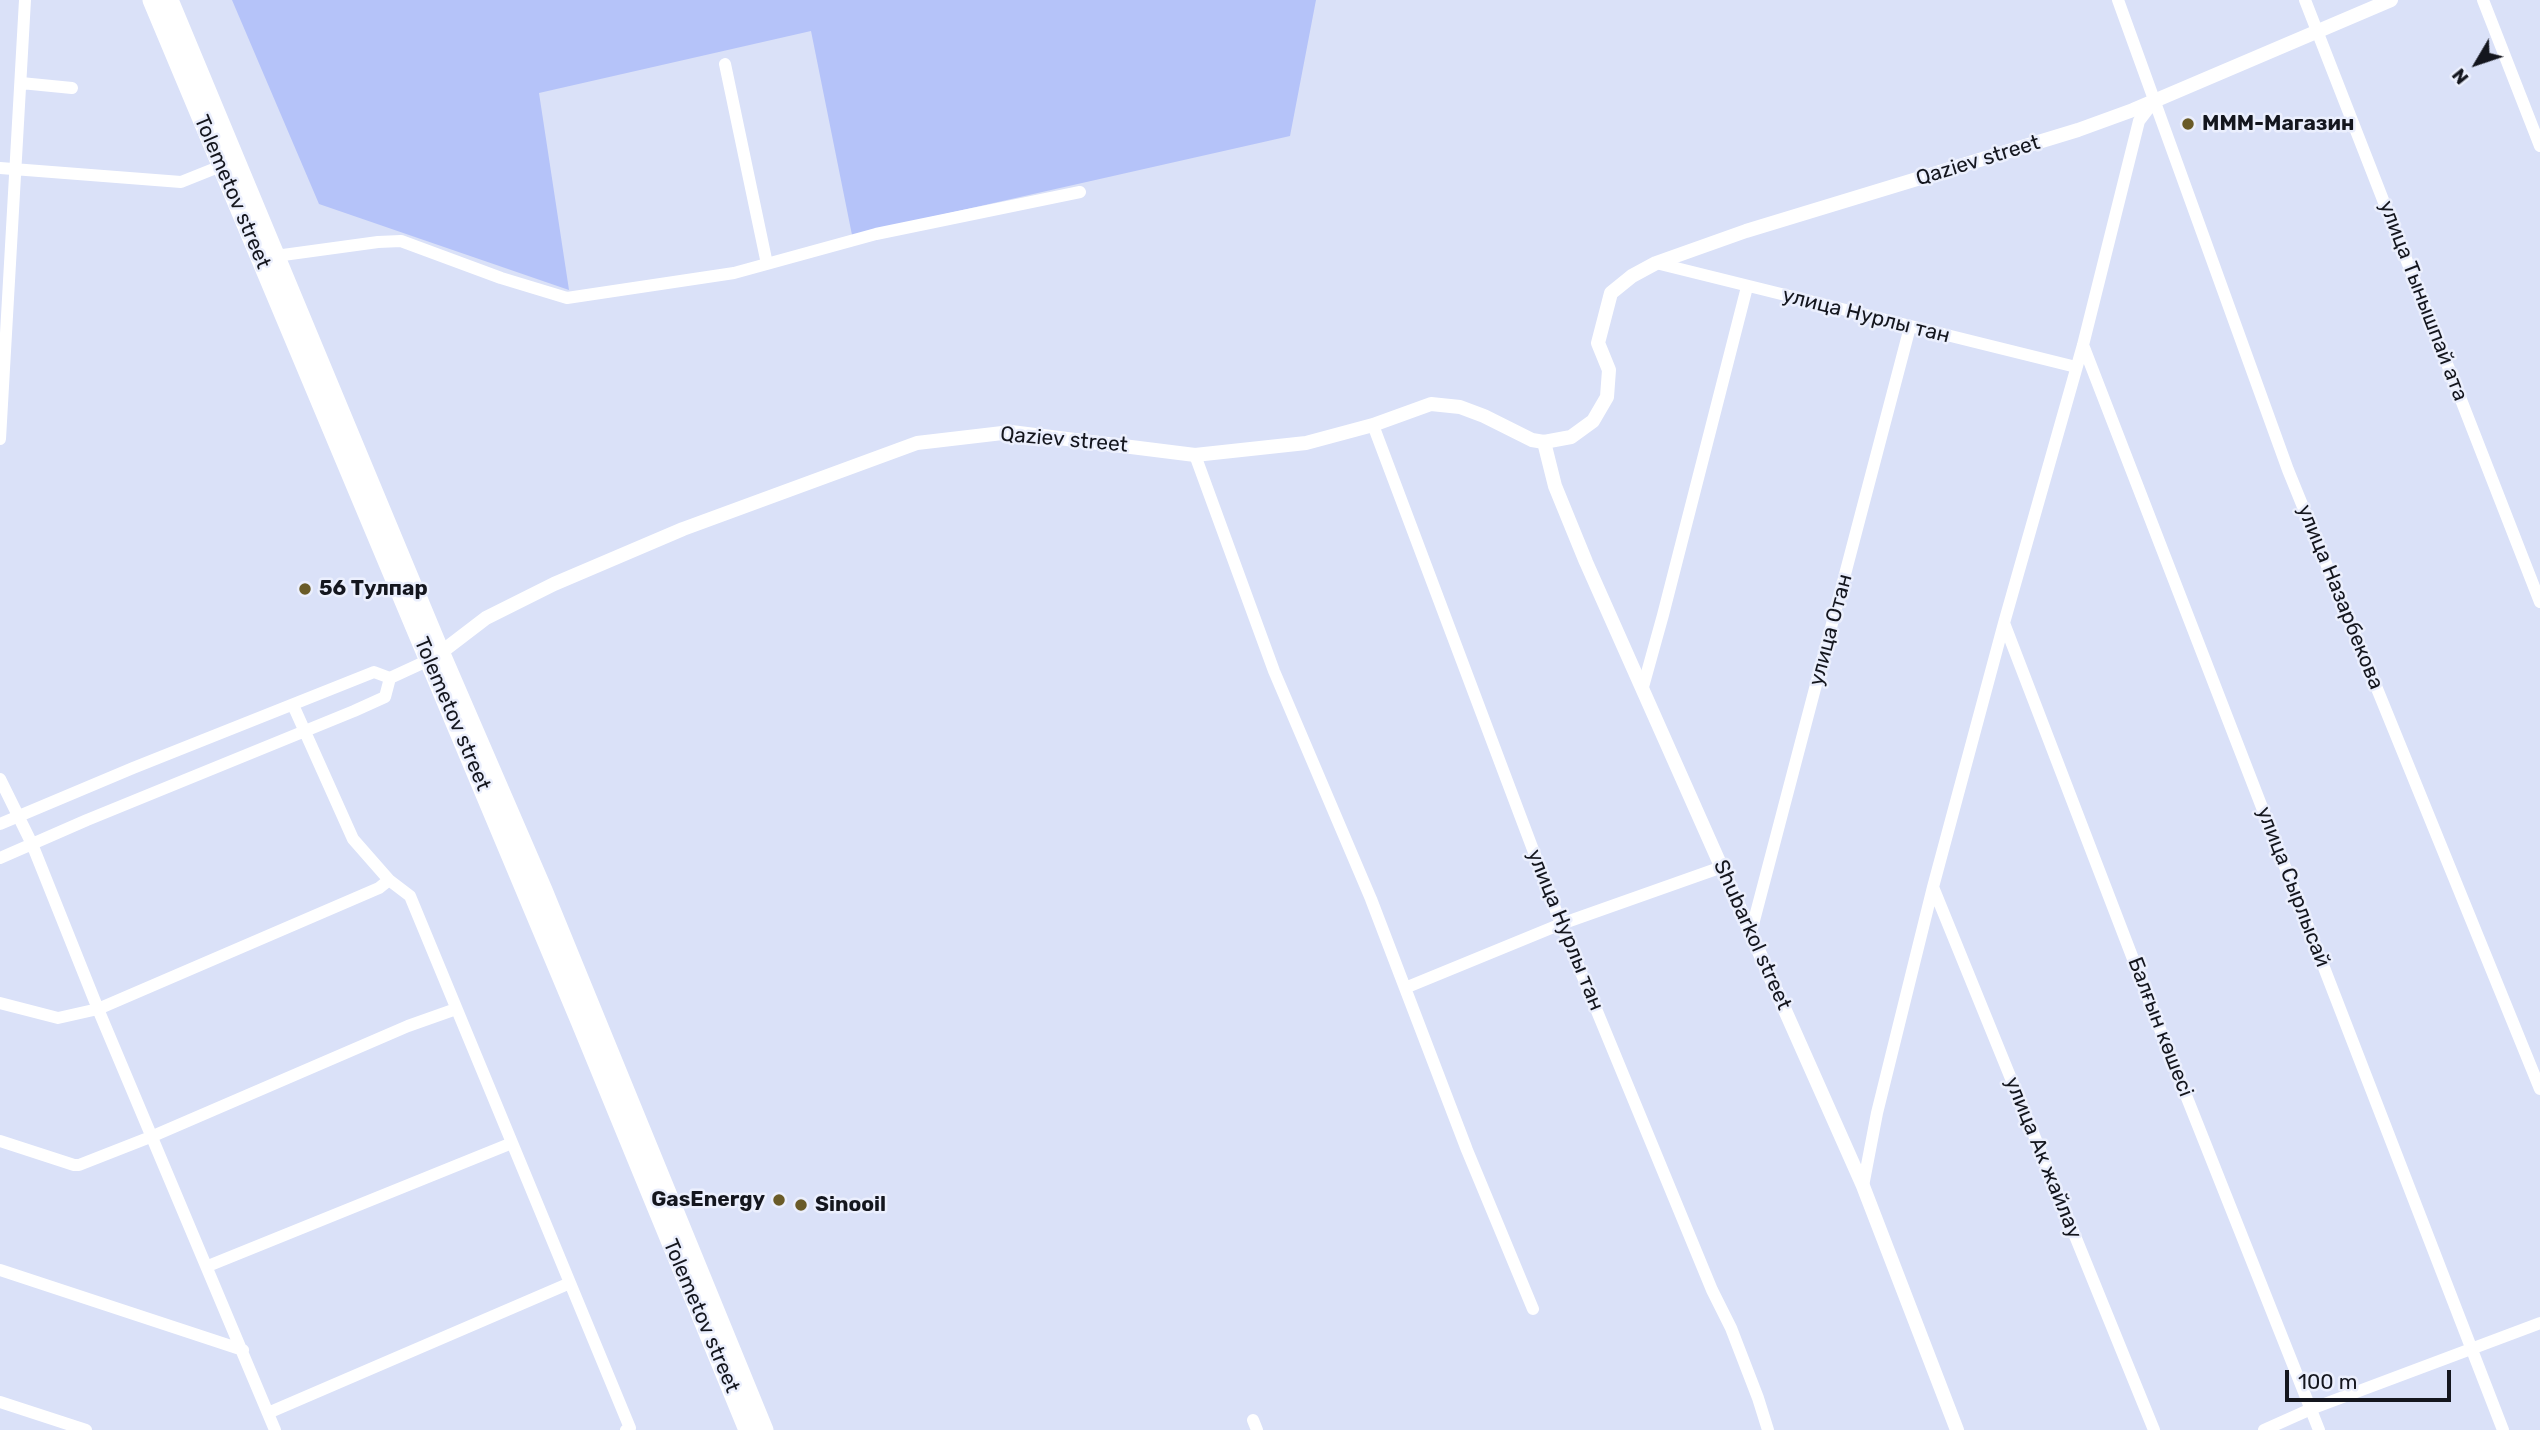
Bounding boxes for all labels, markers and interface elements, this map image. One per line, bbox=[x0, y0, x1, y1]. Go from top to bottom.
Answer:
north arrow bbox=[2442, 28, 2512, 98]
text: N bbox=[2447, 64, 2474, 89]
street label: Tolemetov street bbox=[188, 111, 276, 273]
place label: МММ-Магазин bbox=[2202, 111, 2354, 137]
marker: МММ-Магазин bbox=[2180, 116, 2196, 132]
street label: Qaziev street bbox=[1913, 130, 2043, 192]
street label: улица Тынышпай ата bbox=[2373, 197, 2473, 405]
street label: улица Нурлы тан bbox=[1780, 283, 1952, 349]
street label: Qaziev street bbox=[999, 422, 1129, 458]
street label: улица Назарбекова bbox=[2291, 501, 2389, 693]
street label: улица Отан bbox=[1804, 571, 1858, 689]
place label: 56 Тулпар bbox=[319, 576, 428, 602]
marker: 56 Тулпар bbox=[297, 581, 313, 597]
street label: Tolemetov street bbox=[408, 633, 496, 795]
street label: улица Сырлысай bbox=[2251, 803, 2335, 971]
street label: улица Нурлы тан bbox=[1521, 846, 1609, 1014]
street label: Shubarkol street bbox=[1708, 856, 1796, 1014]
street label: Балғын көшесі bbox=[2122, 954, 2198, 1100]
street label: улица Ак жайлау bbox=[1999, 1073, 2087, 1243]
place label: GasEnergy bbox=[651, 1187, 765, 1213]
marker: GasEnergy bbox=[771, 1192, 787, 1208]
place label: Sinooil bbox=[815, 1192, 886, 1218]
marker: Sinooil bbox=[793, 1197, 809, 1213]
street label: Tolemetov street bbox=[657, 1235, 745, 1397]
scale bar bbox=[2288, 1356, 2454, 1400]
text: 100 m bbox=[2298, 1369, 2357, 1394]

